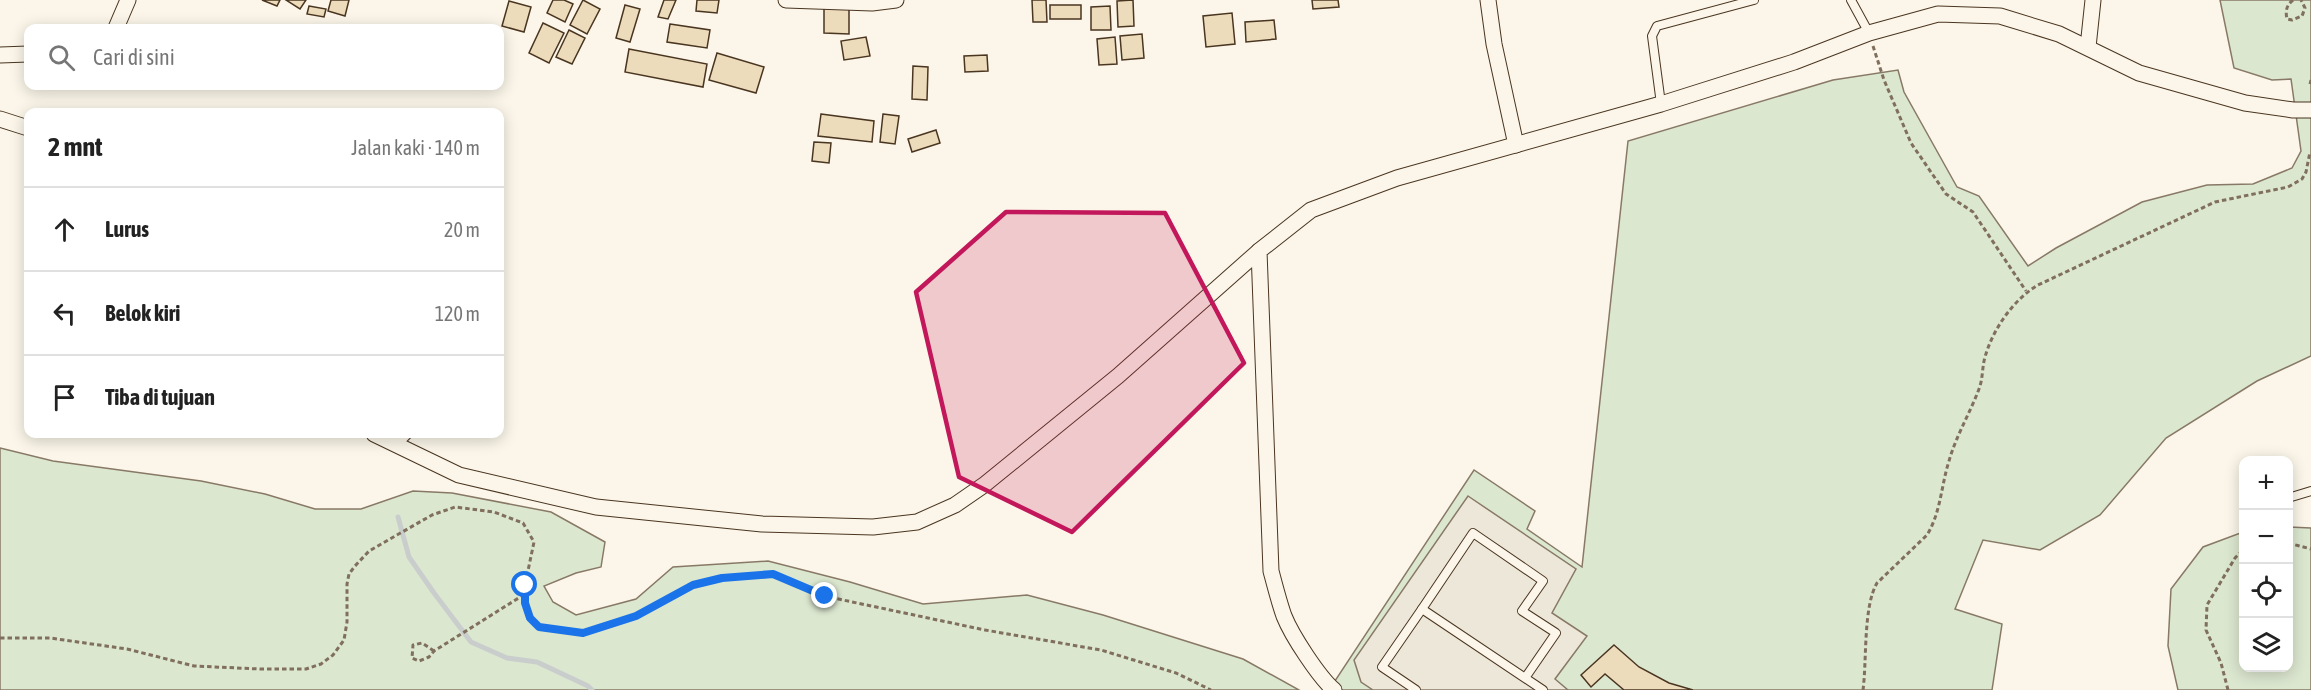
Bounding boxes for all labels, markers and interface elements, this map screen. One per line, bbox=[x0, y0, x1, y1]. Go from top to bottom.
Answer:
search box bbox=[24, 24, 504, 90]
icon: search bbox=[45, 41, 78, 74]
text: Cari di sini bbox=[93, 44, 175, 70]
text: 2 mnt bbox=[48, 132, 103, 162]
text: Jalan kaki · 140 m bbox=[351, 136, 480, 159]
icon: ahead bbox=[48, 213, 81, 246]
text: Lurus bbox=[105, 216, 149, 242]
text: 20 m bbox=[444, 218, 480, 241]
icon: left bbox=[48, 297, 81, 330]
text: Belok kiri bbox=[105, 300, 180, 326]
text: 120 m bbox=[435, 302, 480, 325]
icon: arrive bbox=[48, 381, 81, 414]
text: Tiba di tujuan bbox=[105, 384, 215, 410]
map controls bbox=[2239, 456, 2293, 672]
button: + bbox=[2239, 456, 2293, 510]
button: − bbox=[2239, 510, 2293, 564]
button: locate bbox=[2239, 564, 2293, 618]
route start bbox=[511, 571, 537, 597]
route end bbox=[811, 582, 837, 608]
button: layers bbox=[2239, 618, 2293, 672]

